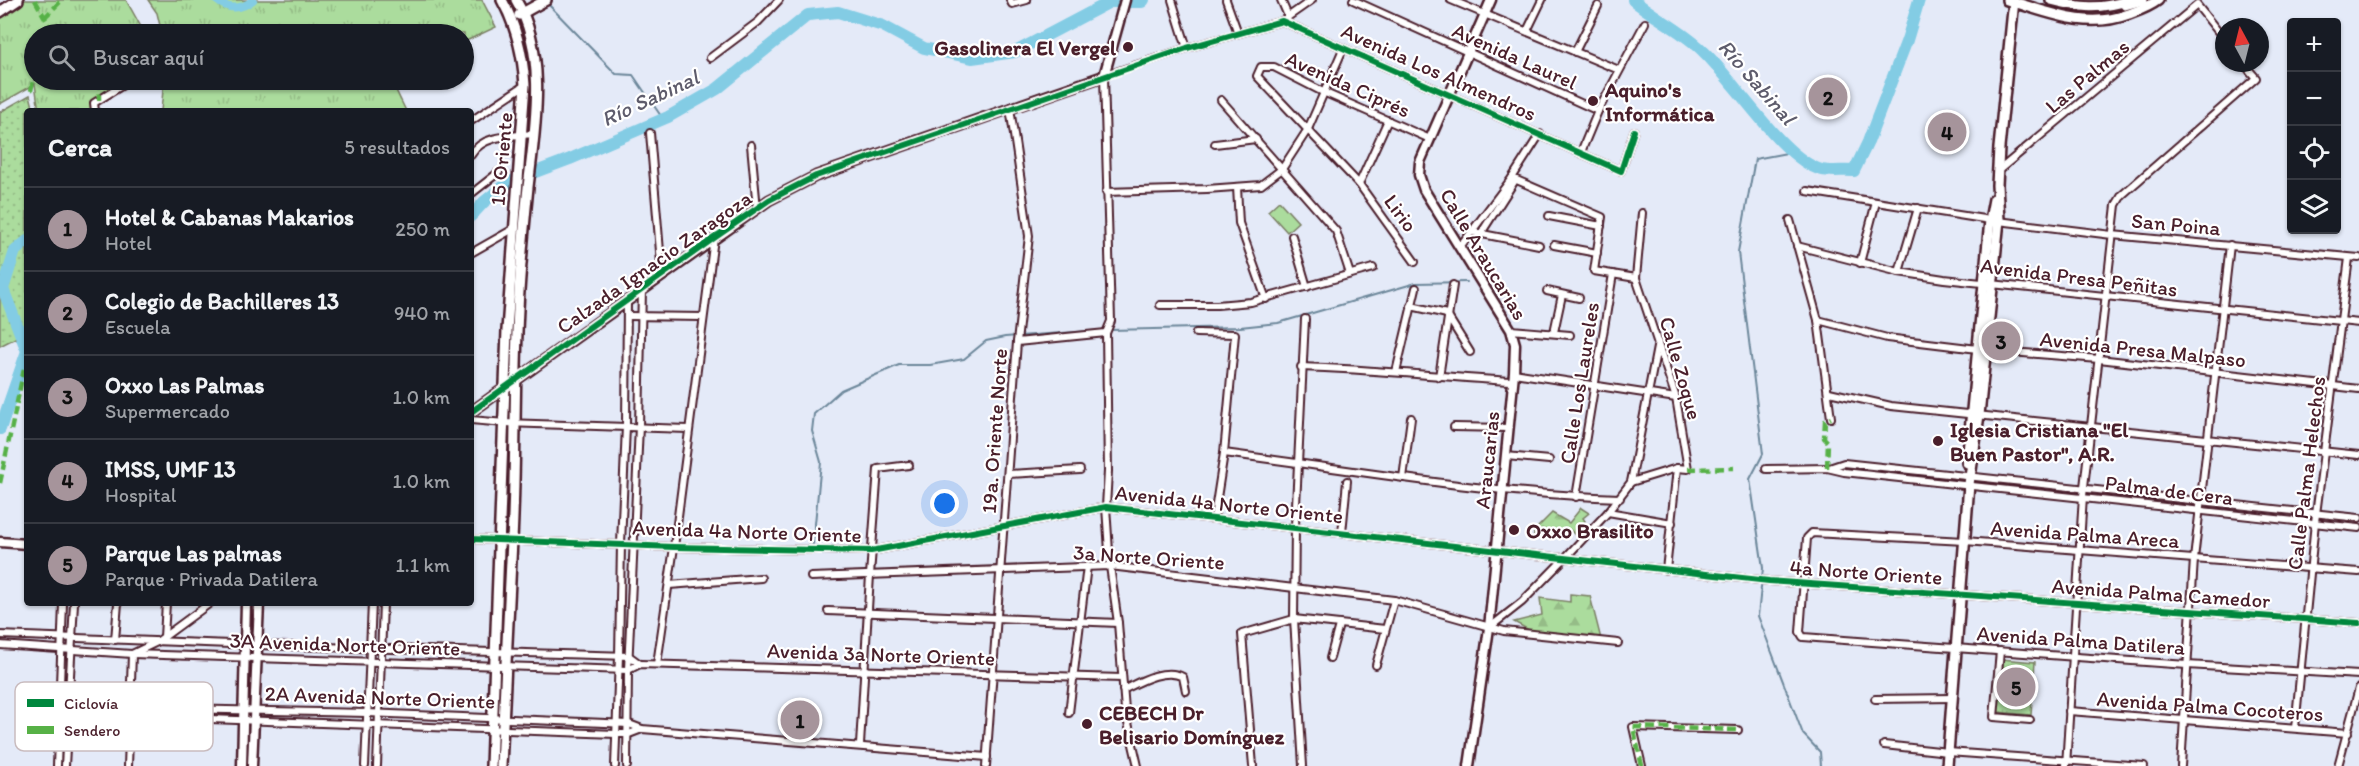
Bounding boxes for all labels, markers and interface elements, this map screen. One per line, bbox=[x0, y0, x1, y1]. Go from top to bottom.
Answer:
street label: Avenida Laurel bbox=[1449, 17, 1581, 95]
street label: Avenida Los Almendros bbox=[1338, 18, 1540, 126]
north arrow bbox=[2215, 18, 2269, 72]
map controls bbox=[2287, 18, 2341, 234]
button: + bbox=[2287, 18, 2341, 72]
search box bbox=[24, 24, 474, 90]
water label: Río Sabinal bbox=[1712, 34, 1803, 132]
street label: Las Palmas bbox=[2040, 34, 2134, 118]
place label: Gasolinera El Vergel bbox=[934, 35, 1117, 61]
marker: Gasolinera El Vergel bbox=[1121, 40, 1135, 54]
icon: search bbox=[45, 41, 78, 74]
text: Buscar aquí bbox=[93, 44, 204, 71]
street label: Avenida Ciprés bbox=[1282, 45, 1414, 123]
water label: Río Sabinal bbox=[597, 63, 705, 132]
button: − bbox=[2287, 72, 2341, 126]
pin: 2 bbox=[1808, 74, 1848, 120]
place label: Aquino's Informática bbox=[1604, 77, 1715, 126]
marker: Aquino's Informática bbox=[1586, 94, 1600, 108]
pin: 4 bbox=[1928, 110, 1966, 154]
street label: 15 Oriente bbox=[484, 111, 518, 207]
button: locate bbox=[2287, 126, 2341, 180]
text: Cerca bbox=[48, 131, 112, 163]
text: 5 resultados bbox=[344, 135, 450, 159]
button: layers bbox=[2287, 180, 2341, 234]
street label: Calle Araucarias bbox=[1435, 184, 1533, 324]
street label: Calzada Ignacio Zaragoza bbox=[552, 185, 756, 339]
street label: Lirio bbox=[1379, 189, 1423, 237]
text: Hotel & Cabanas Makarios bbox=[105, 204, 354, 231]
street label: San Poina bbox=[2130, 208, 2222, 240]
text: 1 bbox=[63, 217, 72, 241]
text: 250 m bbox=[395, 217, 450, 241]
text: Hotel bbox=[105, 231, 152, 255]
street label: Avenida Presa Peñitas bbox=[1979, 253, 2179, 301]
text: Colegio de Bachilleres 13 bbox=[105, 288, 339, 315]
street label: Calle Los Laureles bbox=[1554, 300, 1604, 466]
text: 2 bbox=[62, 301, 73, 325]
text: 940 m bbox=[394, 301, 450, 325]
street label: Calle Zoque bbox=[1654, 314, 1708, 422]
text: Escuela bbox=[105, 315, 171, 339]
pin: 3 bbox=[1982, 318, 2020, 364]
street label: Avenida Presa Malpaso bbox=[2039, 326, 2247, 372]
street label: 19a. Oriente Norte bbox=[976, 348, 1012, 514]
text: Oxxo Las Palmas bbox=[105, 372, 264, 399]
street label: Calle Palma Helechos bbox=[2282, 375, 2330, 571]
text: 3 bbox=[62, 385, 73, 409]
text: 1.0 km bbox=[393, 385, 450, 409]
text: Supermercado bbox=[105, 399, 230, 423]
street label: Araucarias bbox=[1469, 410, 1505, 510]
place label: Iglesia Cristiana "El Buen Pastor", A.R. bbox=[1950, 417, 2129, 466]
marker: Iglesia Cristiana "El Buen Pastor", A.R. bbox=[1931, 434, 1945, 448]
text: IMSS, UMF 13 bbox=[105, 456, 236, 483]
text: 4 bbox=[61, 469, 74, 493]
text: 1.0 km bbox=[393, 469, 450, 493]
street label: Palma de Cera bbox=[2104, 470, 2234, 510]
street label: Avenida 4a Norte Oriente bbox=[1114, 480, 1344, 528]
text: Hospital bbox=[105, 483, 177, 507]
your location bbox=[930, 489, 959, 518]
street label: Avenida 4a Norte Oriente bbox=[632, 515, 862, 547]
street label: Avenida Palma Areca bbox=[1990, 515, 2180, 553]
place label: Oxxo Brasilito bbox=[1526, 518, 1654, 543]
marker: Oxxo Brasilito bbox=[1507, 523, 1521, 537]
street label: 3a Norte Oriente bbox=[1072, 539, 1226, 575]
text: Parque Las palmas bbox=[105, 540, 282, 567]
text: 5 bbox=[62, 553, 73, 577]
text: 1.1 km bbox=[396, 553, 450, 577]
street label: 4a Norte Oriente bbox=[1789, 554, 1943, 590]
text: Parque · Privada Datilera bbox=[105, 567, 318, 591]
street label: Avenida Palma Camedor bbox=[2051, 573, 2271, 613]
street label: Avenida Palma Datilera bbox=[1976, 620, 2186, 660]
street label: 3A Avenida Norte Oriente bbox=[229, 627, 461, 661]
street label: Avenida 3a Norte Oriente bbox=[767, 638, 995, 670]
pin: 5 bbox=[1996, 664, 2036, 710]
street label: 2A Avenida Norte Oriente bbox=[264, 680, 496, 714]
legend bbox=[15, 682, 213, 751]
street label: Avenida Palma Cocoteros bbox=[2096, 686, 2324, 726]
text: Ciclovía bbox=[64, 694, 119, 713]
pin: 1 bbox=[780, 698, 820, 742]
place label: CEBECH Dr Belisario Domínguez bbox=[1099, 700, 1284, 750]
marker: CEBECH Dr Belisario Domínguez bbox=[1080, 717, 1094, 731]
text: Sendero bbox=[64, 721, 120, 740]

